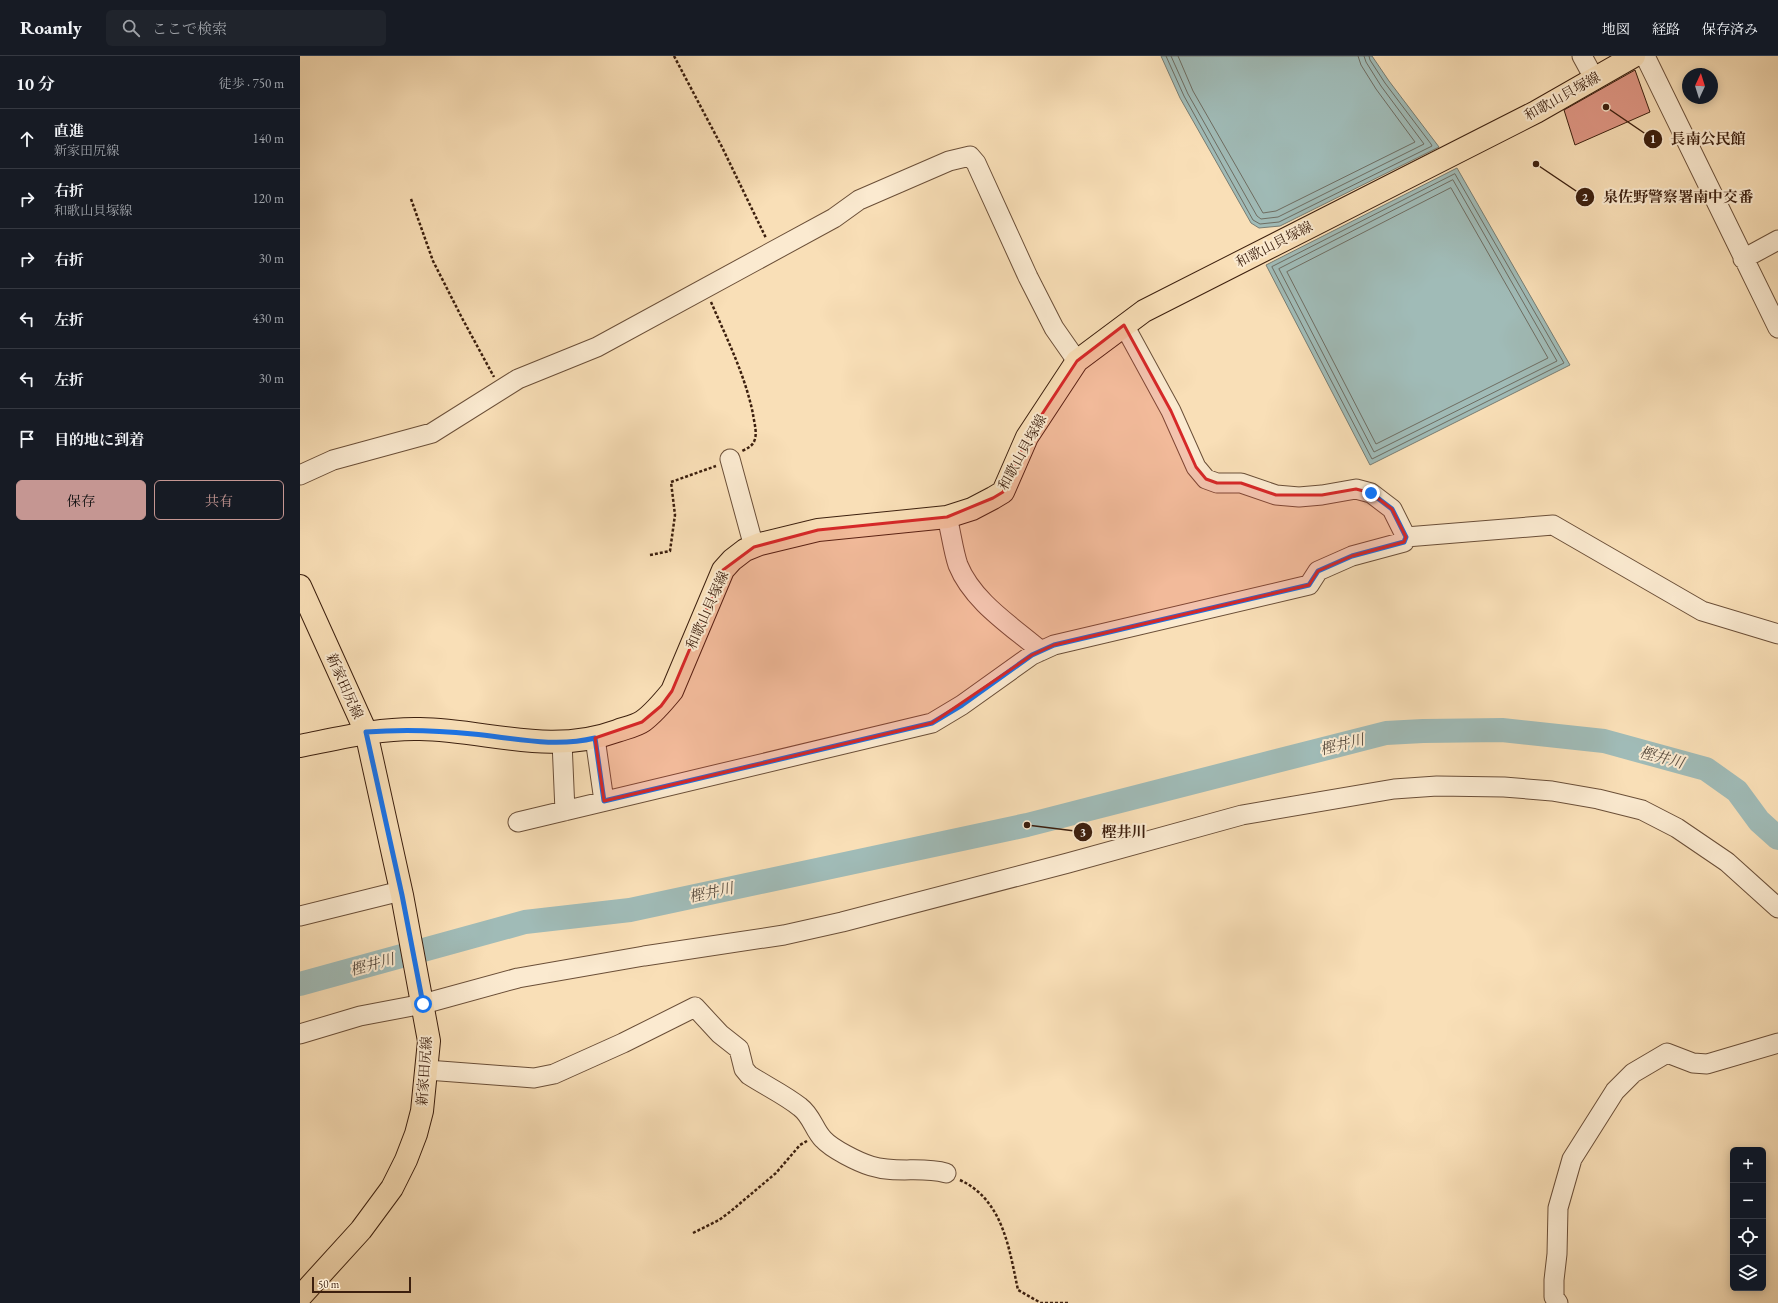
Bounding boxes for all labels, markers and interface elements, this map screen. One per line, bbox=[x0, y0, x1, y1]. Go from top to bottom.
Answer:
search box bbox=[106, 10, 386, 46]
text: Roamly bbox=[20, 15, 82, 40]
icon: search bbox=[120, 17, 142, 39]
text: ここで検索 bbox=[152, 19, 227, 38]
text: 地図 bbox=[1602, 20, 1630, 38]
text: 経路 bbox=[1652, 20, 1680, 38]
text: 保存済み bbox=[1702, 20, 1758, 38]
street label: 和歌山貝塚線 bbox=[1521, 68, 1603, 124]
north arrow bbox=[1682, 68, 1718, 104]
text: 10 分 bbox=[16, 73, 55, 95]
text: 徒歩 · 750 m bbox=[219, 75, 284, 92]
text: 直進 bbox=[54, 121, 84, 140]
callout: 長南公民館 bbox=[1643, 125, 1754, 152]
icon: ahead bbox=[16, 128, 38, 150]
text: 長南公民館 bbox=[1670, 129, 1746, 148]
text: 140 m bbox=[253, 130, 284, 147]
text: 1 bbox=[1650, 131, 1656, 147]
text: 新家田尻線 bbox=[54, 142, 119, 159]
text: 右折 bbox=[54, 181, 84, 200]
callout: 泉佐野警察署南中交番 bbox=[1575, 184, 1761, 211]
text: 泉佐野警察署南中交番 bbox=[1603, 187, 1754, 206]
icon: right bbox=[16, 188, 38, 210]
text: 2 bbox=[1582, 189, 1589, 205]
text: 120 m bbox=[253, 190, 284, 207]
text: 和歌山貝塚線 bbox=[54, 202, 132, 219]
street label: 和歌山貝塚線 bbox=[1232, 217, 1316, 271]
icon: right bbox=[16, 248, 38, 270]
text: 右折 bbox=[54, 250, 84, 269]
text: 30 m bbox=[259, 250, 284, 267]
icon: left bbox=[16, 308, 38, 330]
text: 左折 bbox=[54, 310, 84, 329]
text: 430 m bbox=[253, 310, 284, 327]
icon: left bbox=[16, 368, 38, 390]
text: 左折 bbox=[54, 370, 84, 389]
text: 30 m bbox=[259, 370, 284, 387]
street label: 和歌山貝塚線 bbox=[994, 411, 1050, 493]
icon: arrive bbox=[16, 428, 38, 450]
text: 目的地に到着 bbox=[54, 430, 144, 449]
button: 保存 bbox=[16, 480, 146, 520]
button: 共有 bbox=[154, 480, 284, 520]
route end bbox=[1362, 484, 1380, 502]
street label: 和歌山貝塚線 bbox=[682, 568, 732, 652]
street label: 新家田尻線 bbox=[323, 650, 367, 722]
water label: 樫井川 bbox=[1318, 729, 1368, 759]
water label: 樫井川 bbox=[1638, 742, 1688, 773]
callout: 樫井川 bbox=[1073, 818, 1154, 845]
text: 樫井川 bbox=[1101, 822, 1147, 841]
text: 3 bbox=[1080, 824, 1086, 840]
water label: 樫井川 bbox=[687, 878, 737, 906]
water label: 樫井川 bbox=[348, 948, 398, 979]
route start bbox=[414, 995, 432, 1013]
street label: 新家田尻線 bbox=[413, 1035, 435, 1107]
map controls bbox=[1730, 1147, 1766, 1291]
button: + bbox=[1730, 1147, 1766, 1183]
button: − bbox=[1730, 1183, 1766, 1219]
button: locate bbox=[1730, 1219, 1766, 1255]
button: layers bbox=[1730, 1255, 1766, 1291]
scale bar bbox=[312, 1275, 411, 1294]
text: 50 m bbox=[318, 1277, 339, 1291]

